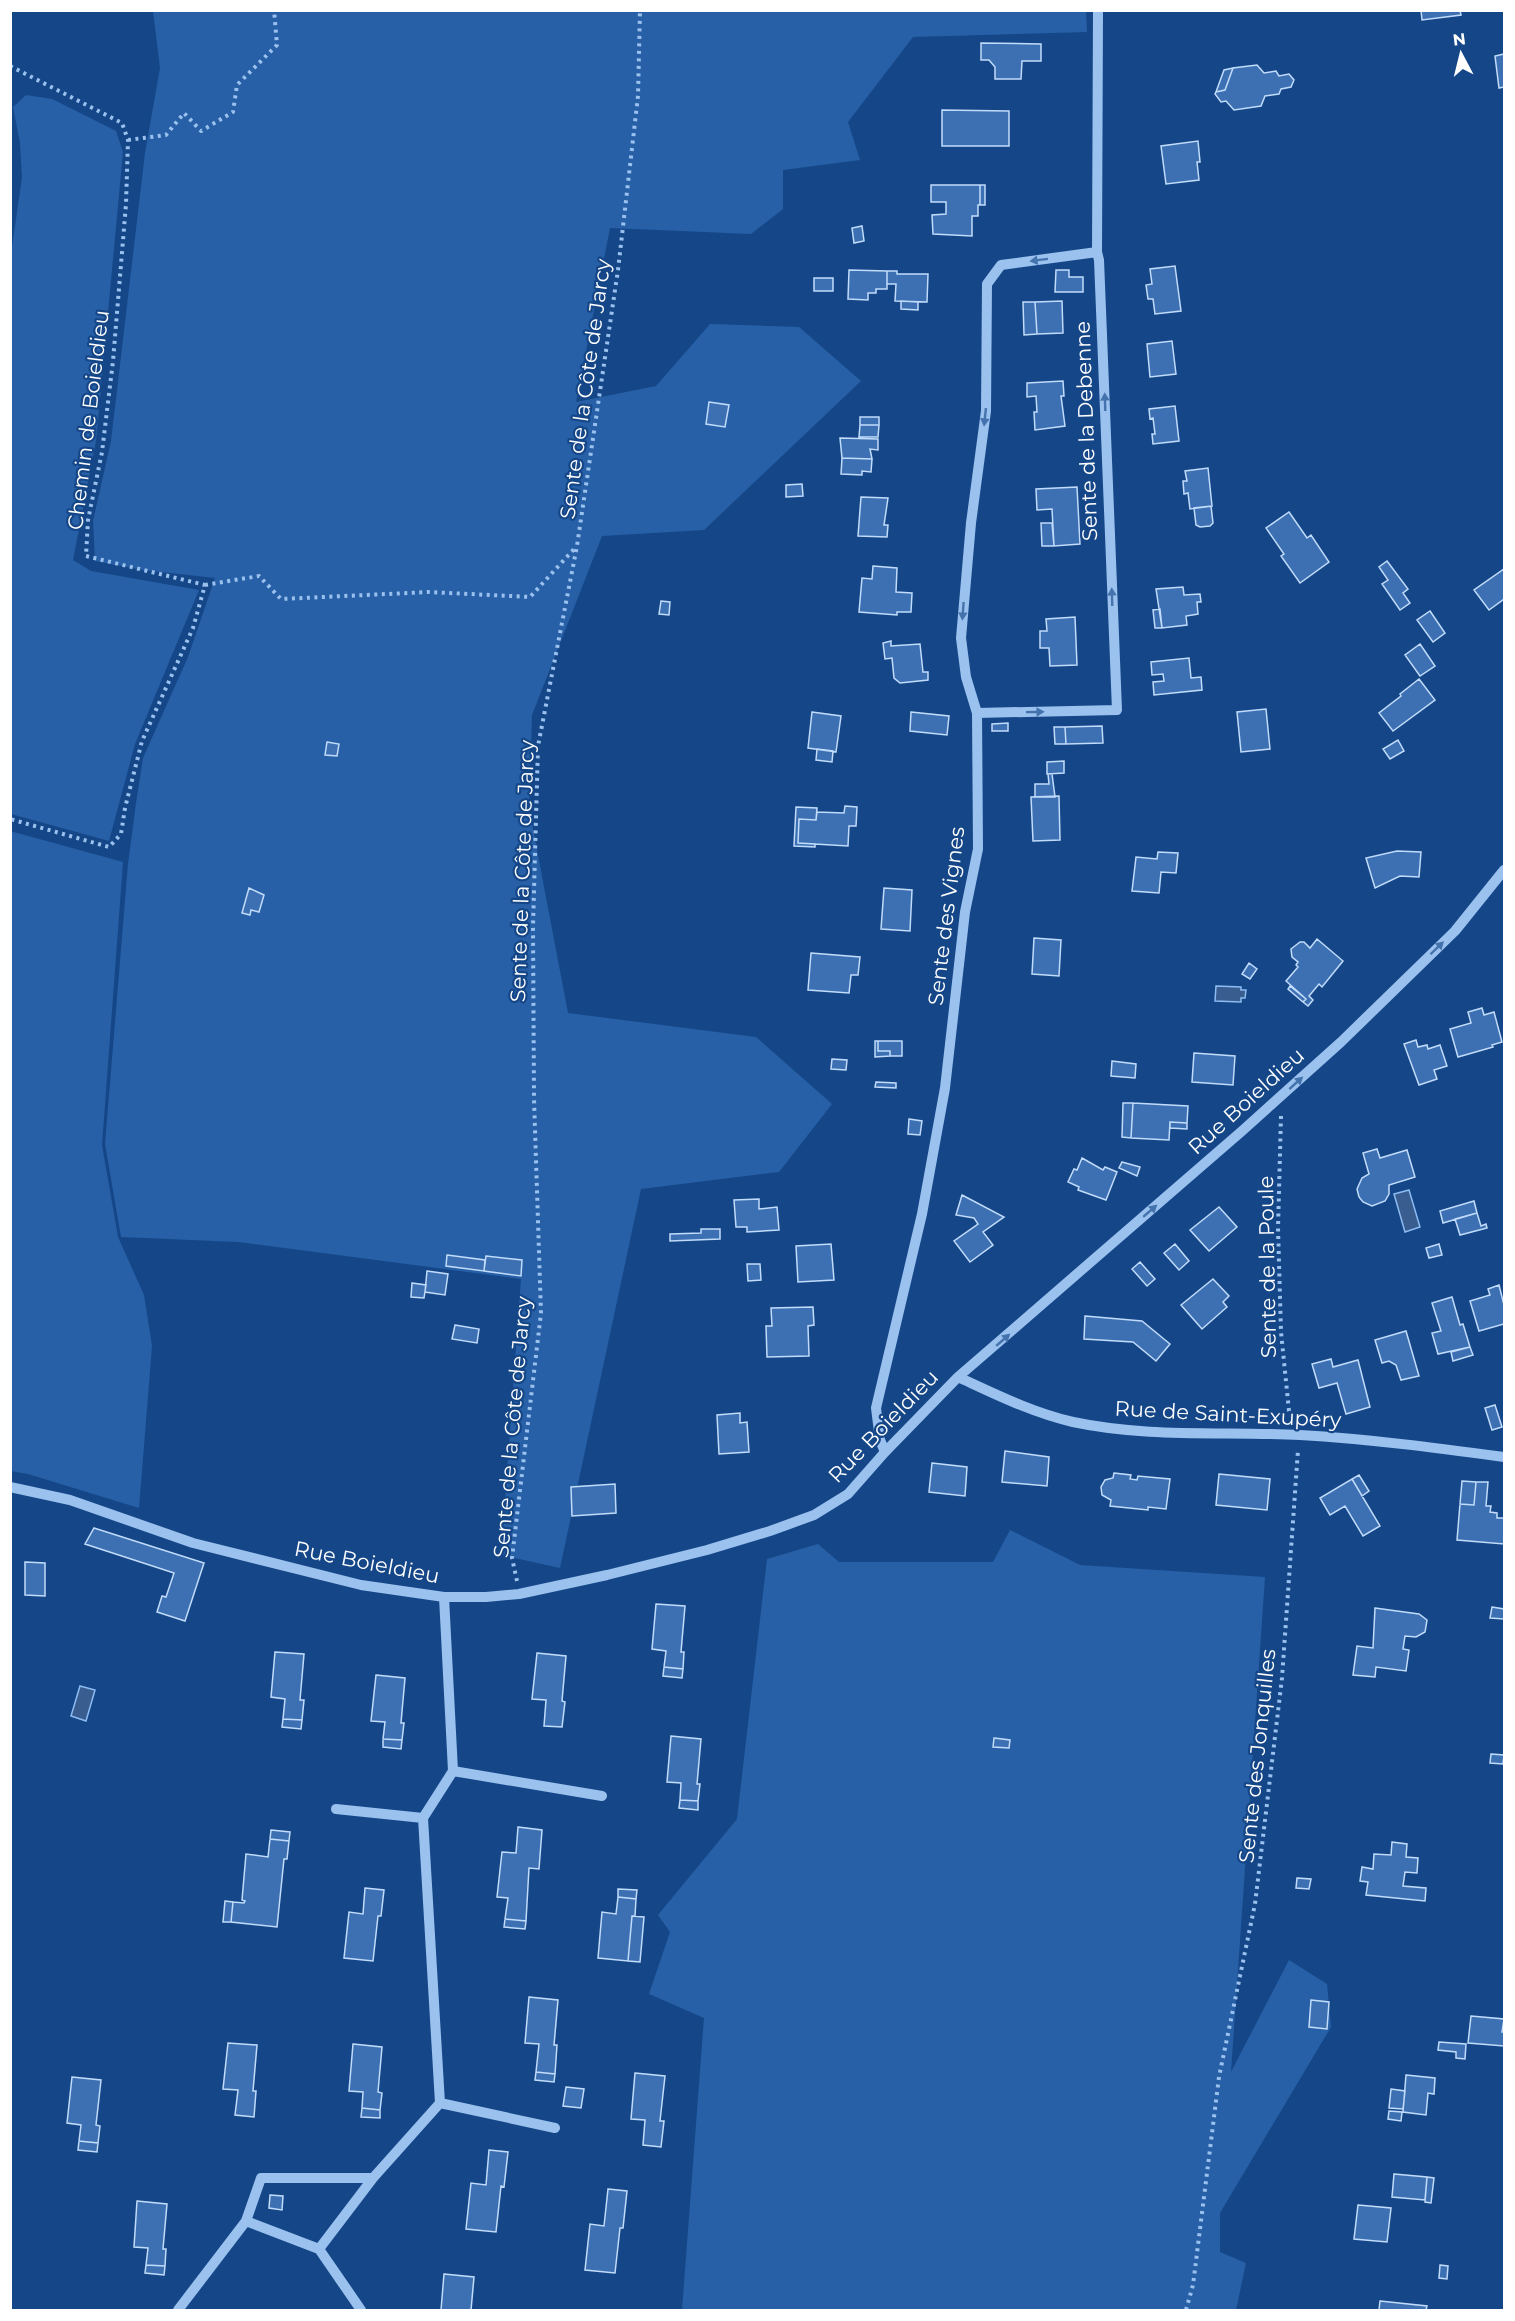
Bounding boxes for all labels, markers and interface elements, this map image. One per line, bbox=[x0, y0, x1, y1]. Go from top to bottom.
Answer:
north arrow bbox=[1431, 24, 1491, 84]
text: N bbox=[1452, 29, 1467, 50]
one-way arrow bbox=[1029, 255, 1048, 264]
street label: Sente de la Côte de Jarcy bbox=[554, 257, 616, 521]
street label: Chemin de Boieldieu bbox=[62, 309, 114, 531]
street label: Sente de la Debenne bbox=[1070, 321, 1102, 541]
one-way arrow bbox=[1100, 392, 1109, 411]
one-way arrow bbox=[980, 408, 989, 427]
one-way arrow bbox=[1108, 587, 1117, 606]
one-way arrow bbox=[958, 601, 968, 620]
one-way arrow bbox=[1026, 707, 1045, 717]
street label: Sente de la Côte de Jarcy bbox=[505, 739, 539, 1003]
street label: Sente des Vignes bbox=[923, 825, 969, 1007]
one-way arrow bbox=[1430, 941, 1445, 955]
street label: Rue Boieldieu bbox=[1183, 1042, 1309, 1160]
one-way arrow bbox=[1288, 1077, 1303, 1090]
street label: Sente de la Poule bbox=[1253, 1176, 1281, 1358]
one-way arrow bbox=[1142, 1205, 1158, 1218]
street label: Sente de la Côte de Jarcy bbox=[488, 1295, 536, 1559]
one-way arrow bbox=[995, 1333, 1011, 1346]
street label: Rue Boieldieu bbox=[823, 1364, 943, 1488]
street label: Rue de Saint-Exupéry bbox=[1114, 1396, 1343, 1432]
street label: Rue Boieldieu bbox=[292, 1536, 442, 1588]
street label: Sente des Jonquilles bbox=[1233, 1648, 1281, 1864]

